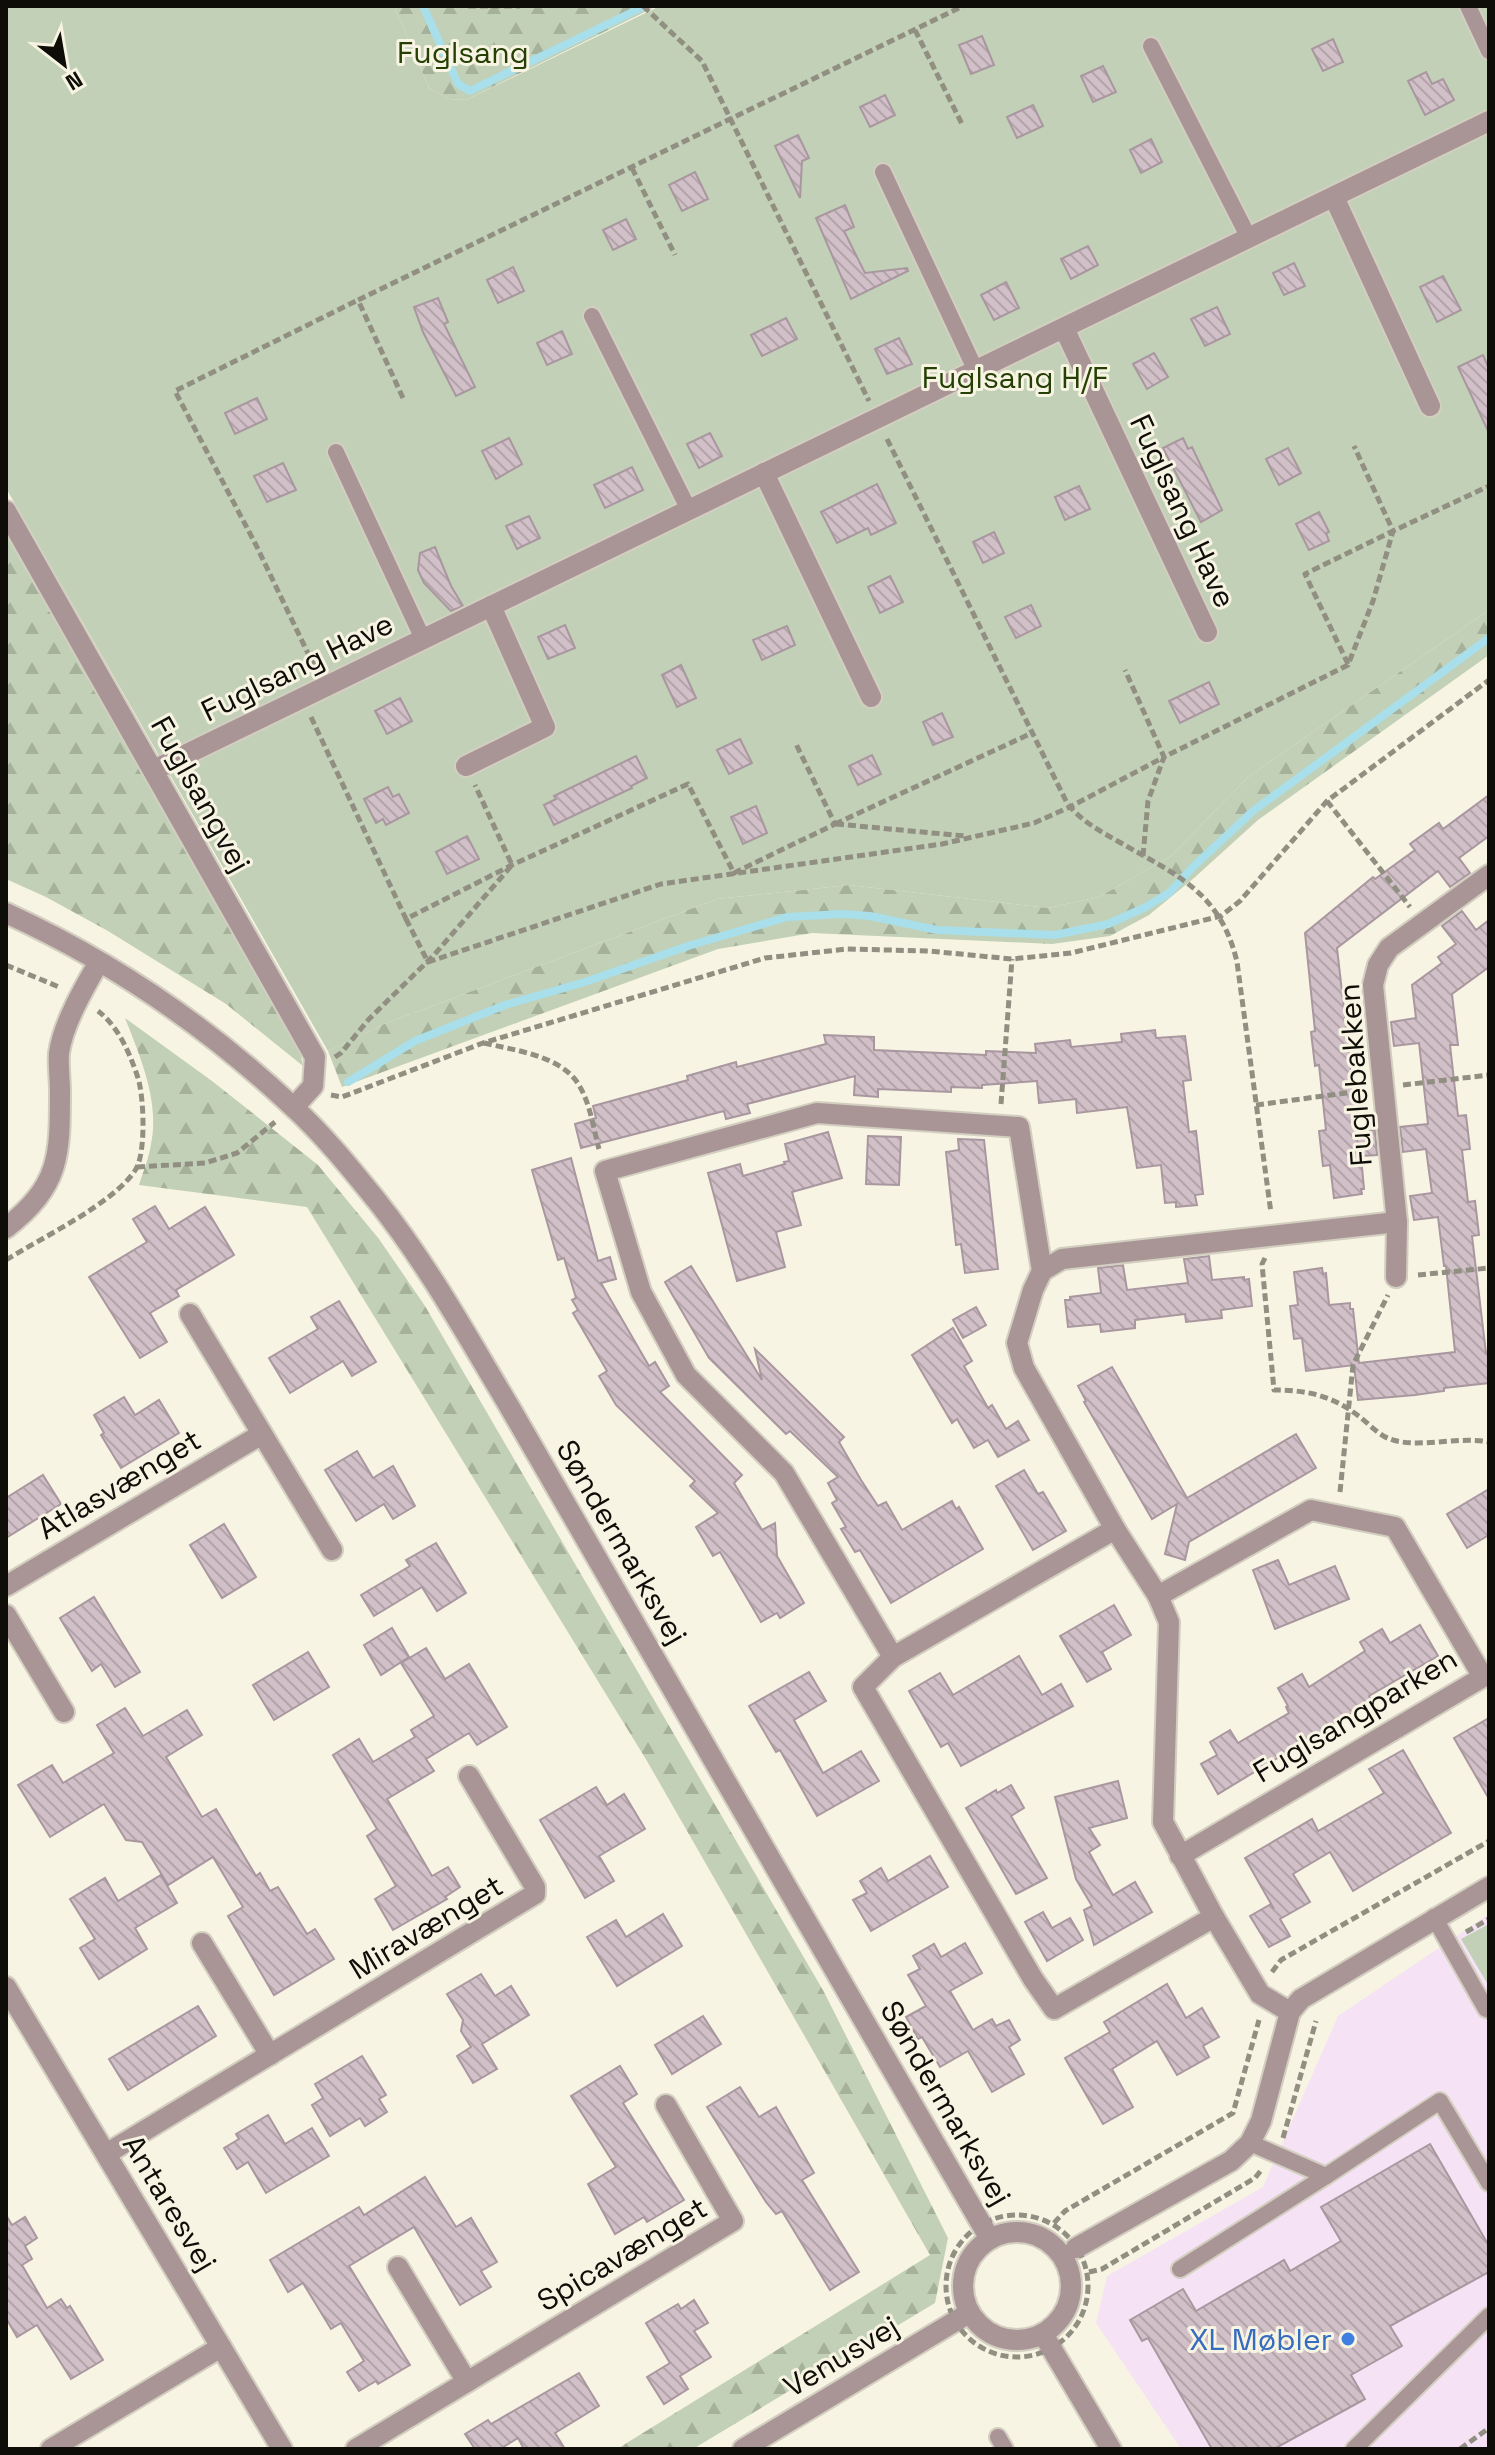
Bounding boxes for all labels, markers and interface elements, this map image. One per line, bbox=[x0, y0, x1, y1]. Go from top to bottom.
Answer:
north arrow bbox=[24, 24, 104, 104]
park label: Fuglsang bbox=[397, 33, 529, 72]
text: N bbox=[61, 65, 88, 97]
park label: Fuglsang H/F bbox=[922, 358, 1108, 397]
street label: Fuglsang Have bbox=[1121, 408, 1245, 614]
street label: Fuglsang Have bbox=[195, 604, 399, 730]
street label: Fuglsangvej bbox=[142, 709, 260, 879]
street label: Fuglebakken bbox=[1329, 982, 1381, 1168]
street label: Atlasvænget bbox=[30, 1420, 208, 1548]
street label: Søndermarksvej bbox=[548, 1433, 696, 1651]
street label: Fuglsangparken bbox=[1246, 1639, 1464, 1791]
street label: Miravænget bbox=[342, 1866, 510, 1988]
street label: Søndermarksvej bbox=[872, 1994, 1020, 2212]
street label: Antaresvej bbox=[114, 2128, 226, 2278]
street label: Spicavænget bbox=[530, 2188, 714, 2320]
street label: Venusvej bbox=[776, 2306, 906, 2406]
place label: XL Møbler bbox=[1189, 2320, 1332, 2359]
marker: XL Møbler bbox=[1339, 2330, 1357, 2348]

